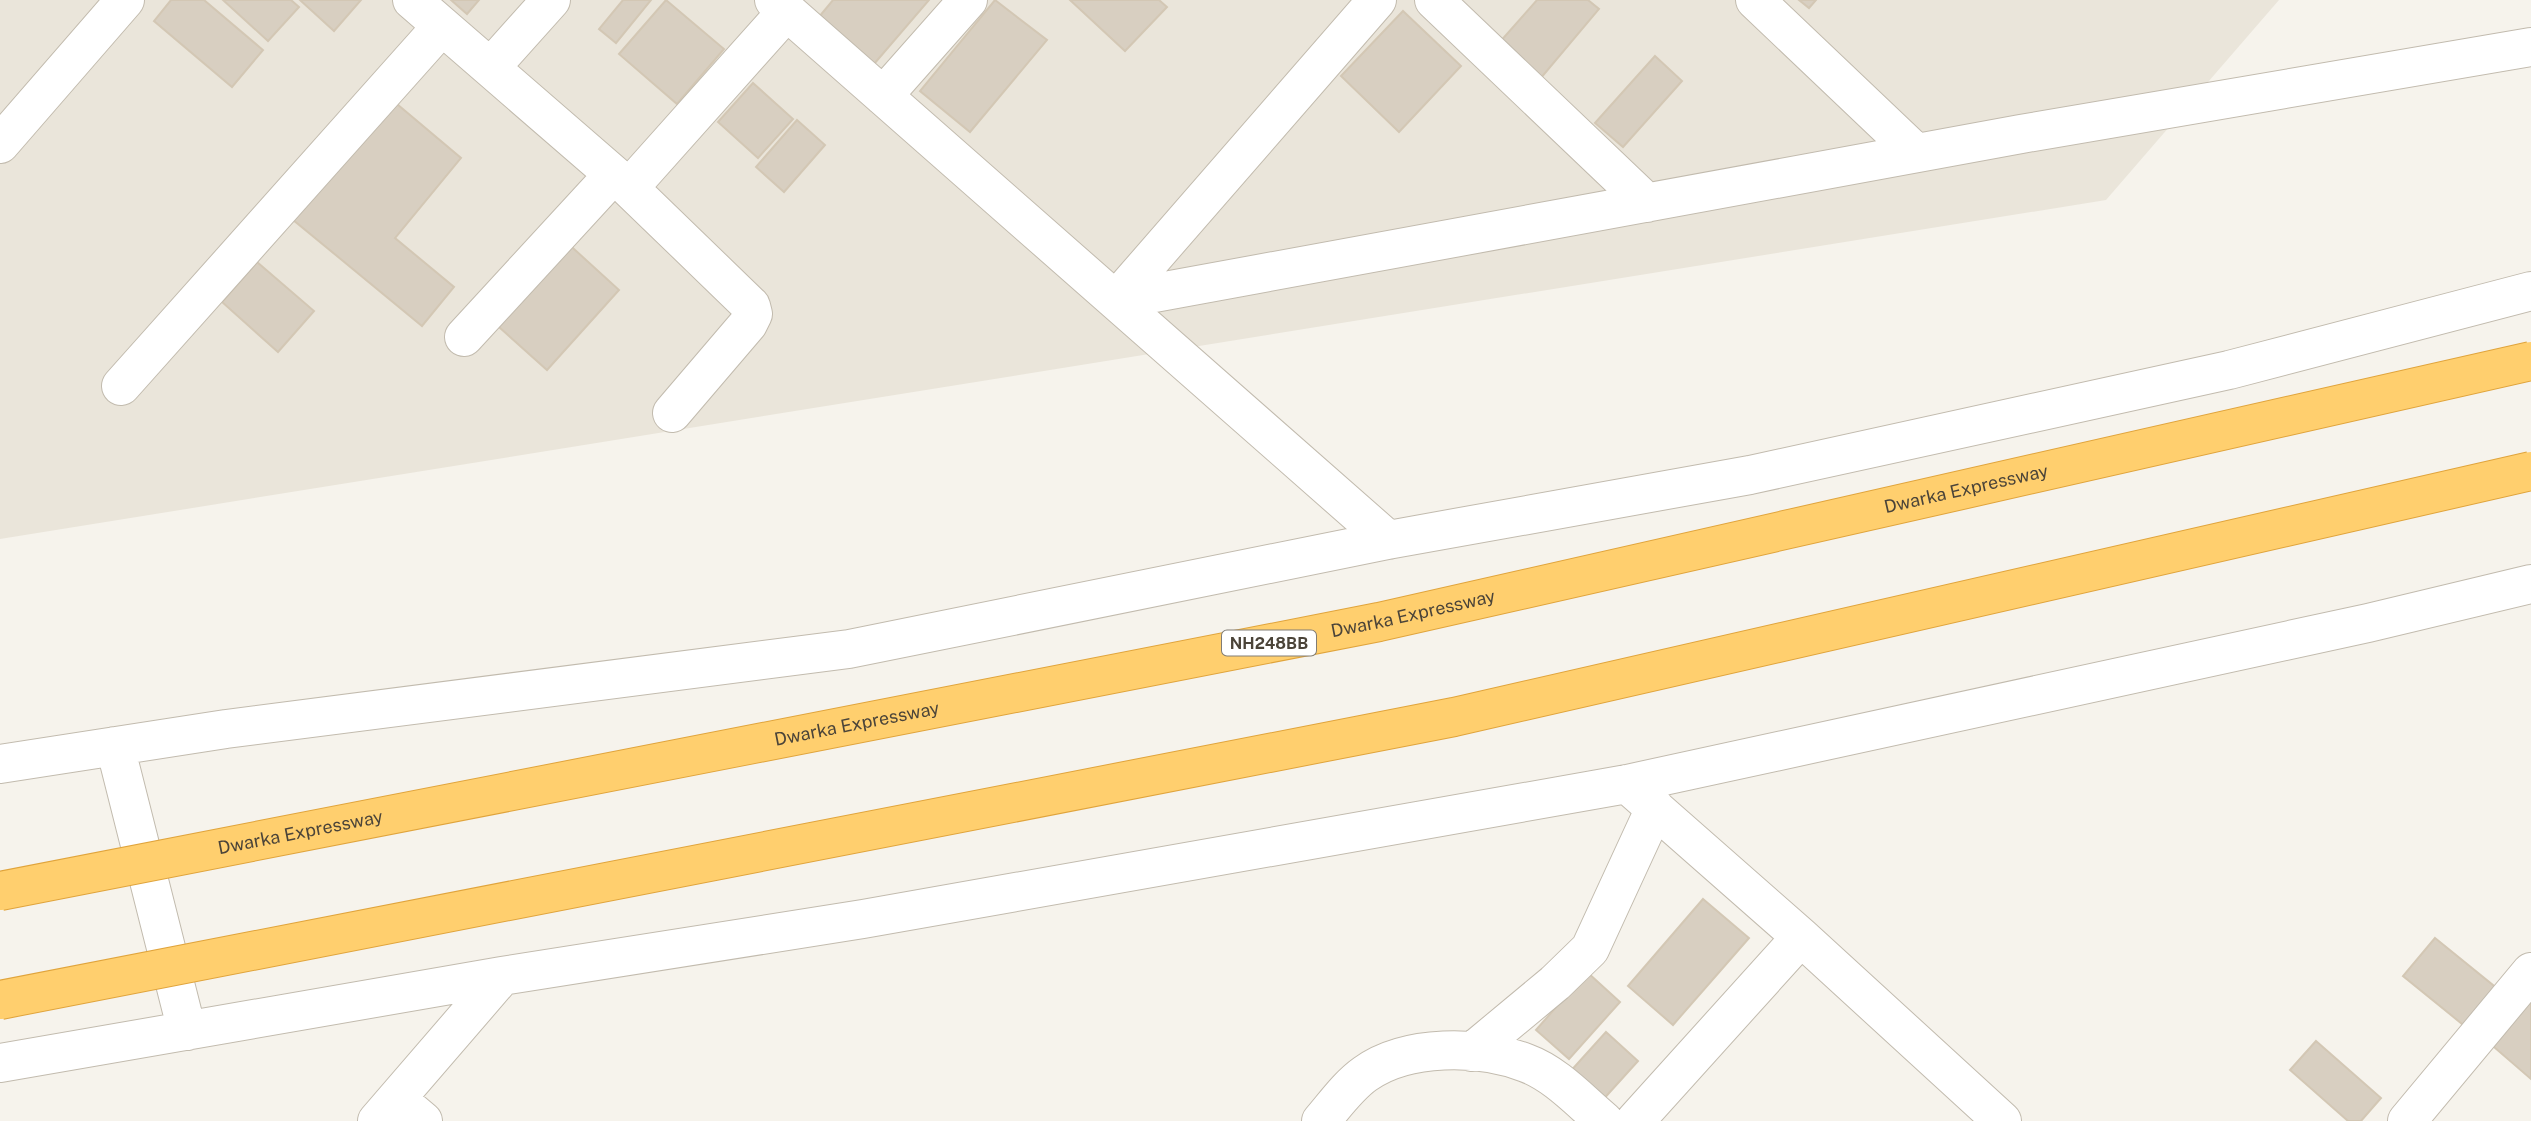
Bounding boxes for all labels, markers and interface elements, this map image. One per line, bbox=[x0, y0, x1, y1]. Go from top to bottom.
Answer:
street label: Dwarka Expressway bbox=[1882, 460, 2051, 517]
street label: Dwarka Expressway bbox=[1329, 585, 1498, 641]
road number: NH248BB bbox=[1222, 630, 1316, 656]
street label: Dwarka Expressway bbox=[772, 697, 941, 750]
street label: Dwarka Expressway bbox=[216, 805, 385, 858]

